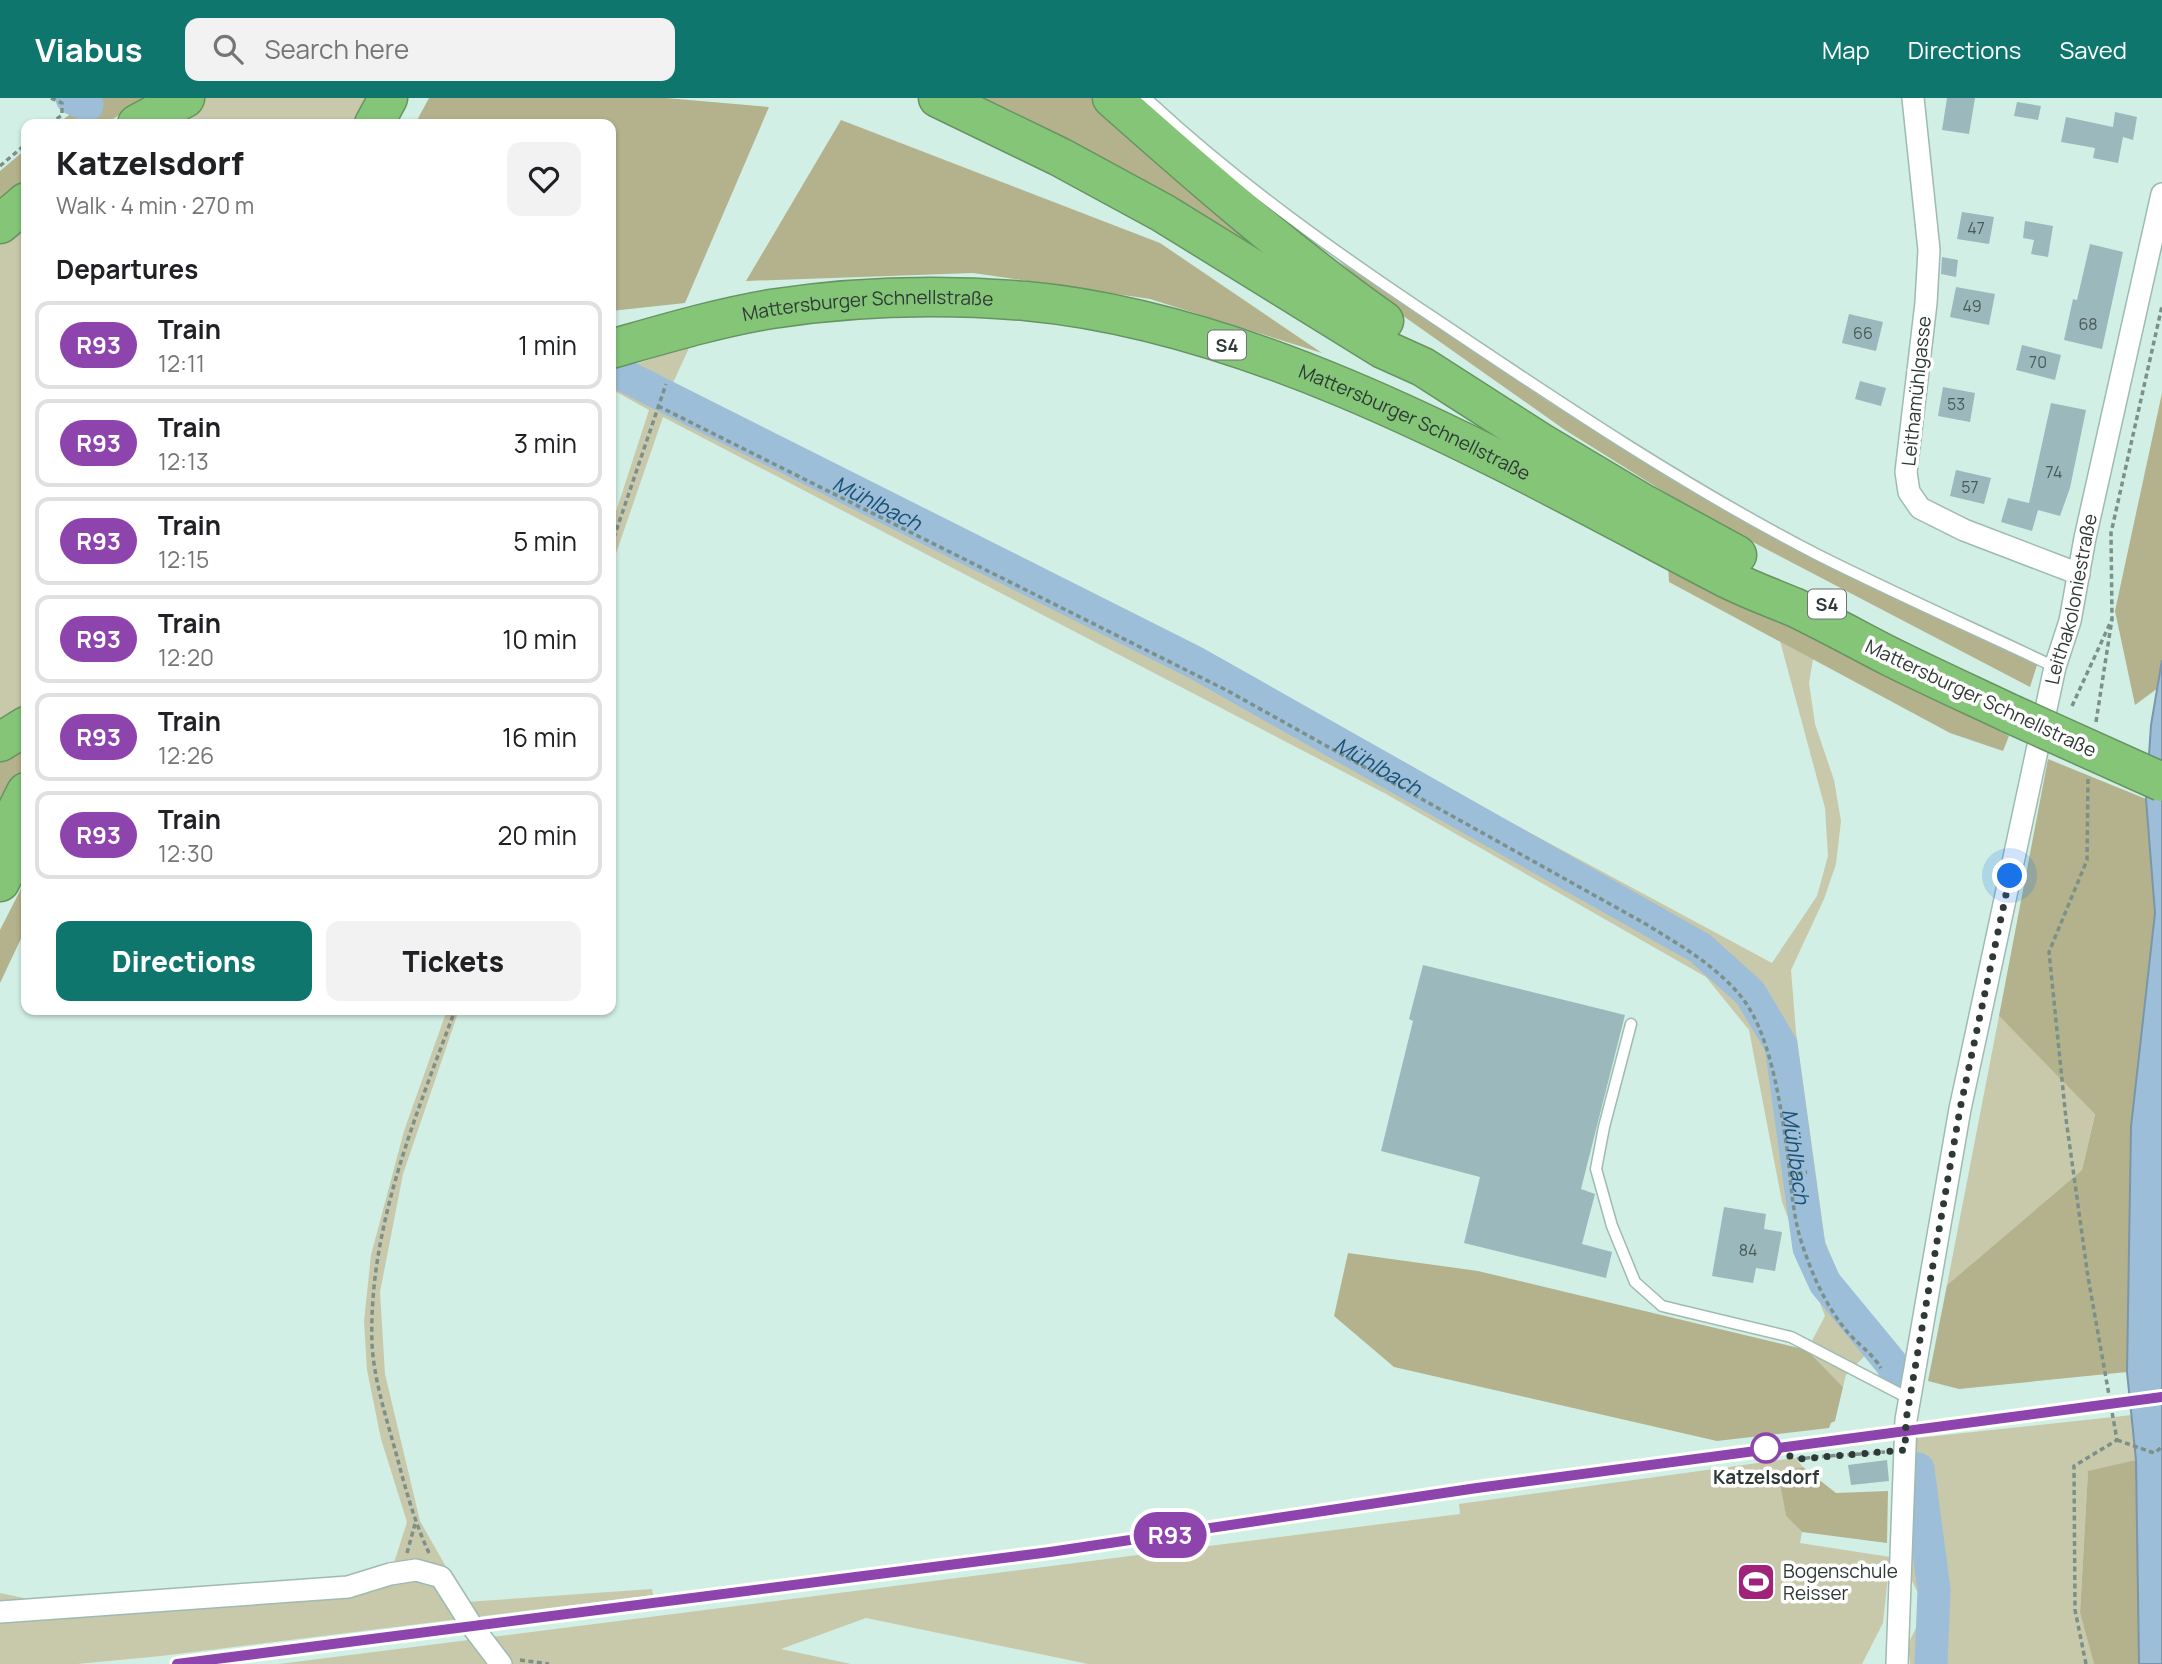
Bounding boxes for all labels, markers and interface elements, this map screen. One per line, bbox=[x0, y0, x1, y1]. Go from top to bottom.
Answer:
search box bbox=[185, 18, 675, 81]
text: Viabus bbox=[35, 27, 143, 72]
icon: search bbox=[209, 30, 247, 68]
text: Search here bbox=[265, 31, 409, 67]
text: Map bbox=[1822, 33, 1870, 66]
text: Directions bbox=[1908, 33, 2021, 66]
text: Saved bbox=[2059, 33, 2127, 66]
text: Katzelsdorf bbox=[56, 140, 244, 185]
button: heart bbox=[507, 142, 581, 216]
text: Walk · 4 min · 270 m bbox=[56, 189, 254, 221]
house number: 47 bbox=[1967, 217, 1985, 239]
text: Departures bbox=[56, 251, 198, 287]
street label: Mattersburger Schnellstraße bbox=[740, 284, 994, 327]
house number: 49 bbox=[1962, 295, 1982, 317]
text: Train bbox=[158, 311, 221, 347]
house number: 68 bbox=[2078, 313, 2098, 335]
street label: Leithamühlgasse bbox=[1895, 315, 1937, 467]
house number: 66 bbox=[1853, 322, 1873, 344]
text: 1 min bbox=[518, 327, 577, 363]
text: R93 bbox=[76, 328, 121, 361]
road number: S4 bbox=[1208, 330, 1246, 360]
text: 12:11 bbox=[158, 347, 205, 379]
house number: 70 bbox=[2029, 351, 2047, 373]
street label: Mattersburger Schnellstraße bbox=[1295, 358, 1535, 486]
house number: 53 bbox=[1947, 393, 1965, 415]
text: Train bbox=[158, 409, 221, 445]
text: 3 min bbox=[514, 425, 577, 461]
text: R93 bbox=[76, 426, 121, 459]
text: 12:13 bbox=[158, 445, 209, 477]
house number: 74 bbox=[2046, 461, 2062, 483]
water label: Mühlbach bbox=[828, 469, 928, 538]
house number: 57 bbox=[1961, 476, 1979, 498]
text: Train bbox=[158, 507, 221, 543]
street label: Leithakoloniestraße bbox=[2039, 511, 2103, 687]
text: 5 min bbox=[513, 523, 577, 559]
text: R93 bbox=[76, 524, 121, 557]
text: 12:15 bbox=[158, 543, 209, 575]
road number: S4 bbox=[1808, 590, 1846, 618]
text: Train bbox=[158, 605, 221, 641]
text: 10 min bbox=[502, 621, 577, 657]
text: R93 bbox=[76, 622, 121, 655]
street label: Mattersburger Schnellstraße bbox=[1861, 633, 2101, 763]
text: 12:20 bbox=[158, 641, 214, 673]
text: Train bbox=[158, 703, 221, 739]
text: 16 min bbox=[502, 719, 577, 755]
text: R93 bbox=[76, 720, 121, 753]
water label: Mühlbach bbox=[1330, 730, 1428, 803]
text: 12:26 bbox=[158, 739, 214, 771]
text: Train bbox=[158, 801, 221, 837]
text: 20 min bbox=[498, 817, 577, 853]
text: R93 bbox=[76, 818, 121, 851]
text: 12:30 bbox=[158, 837, 214, 869]
your location bbox=[1992, 858, 2027, 893]
button: Directions bbox=[56, 921, 312, 1001]
button: Tickets bbox=[326, 921, 581, 1001]
water label: Mühlbach bbox=[1776, 1107, 1817, 1207]
house number: 84 bbox=[1739, 1239, 1757, 1261]
marker: Katzelsdorf bbox=[1751, 1433, 1781, 1463]
place label: Katzelsdorf bbox=[1713, 1464, 1819, 1490]
line badge: R93 bbox=[1130, 1512, 1210, 1558]
text: R93 bbox=[1148, 1518, 1192, 1551]
place label: Bogenschule Reisser bbox=[1783, 1558, 1898, 1606]
sports icon: Bogenschule Reisser bbox=[1735, 1561, 1777, 1603]

